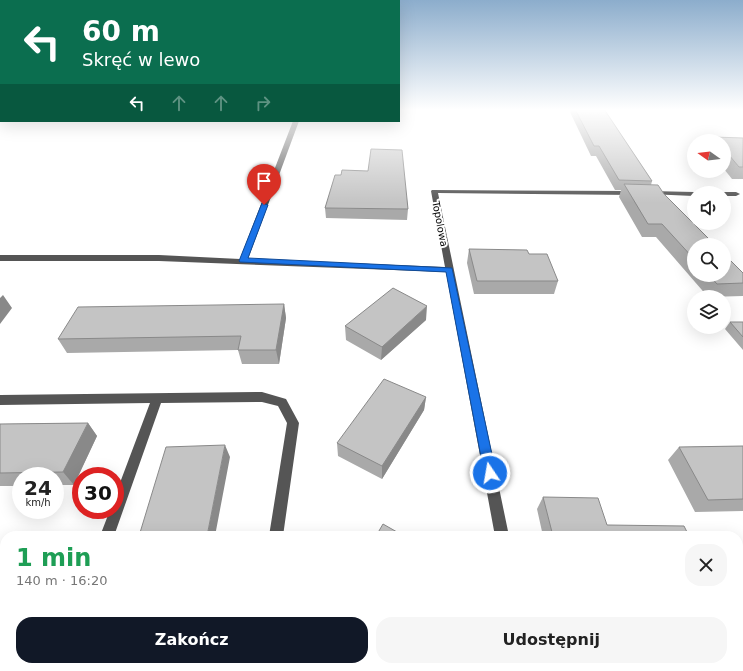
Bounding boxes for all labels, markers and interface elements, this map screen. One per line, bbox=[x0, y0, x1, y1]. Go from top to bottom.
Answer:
text: 60 m bbox=[82, 15, 160, 48]
icon: left bbox=[16, 16, 68, 68]
text: Skręć w lewo bbox=[82, 49, 200, 70]
icon: left bbox=[126, 92, 148, 114]
icon: ahead bbox=[168, 92, 190, 114]
icon: ahead bbox=[210, 92, 232, 114]
icon: right bbox=[252, 92, 274, 114]
north arrow bbox=[687, 134, 731, 178]
map controls bbox=[687, 134, 731, 334]
pin bbox=[247, 164, 281, 205]
icon: arrive bbox=[253, 170, 275, 192]
button: sound bbox=[687, 186, 731, 230]
street label: Topolowa bbox=[430, 199, 450, 248]
button: search bbox=[687, 238, 731, 282]
button: layers bbox=[687, 290, 731, 334]
position arrow bbox=[469, 452, 511, 494]
speed limit sign: 30 bbox=[72, 467, 124, 519]
text: 24 bbox=[24, 476, 52, 500]
text: km/h bbox=[25, 497, 51, 508]
text: 1 min bbox=[16, 544, 91, 572]
button: close bbox=[685, 544, 727, 586]
text: 140 m · 16:20 bbox=[16, 573, 107, 588]
button: Zakończ bbox=[16, 617, 368, 663]
button: Udostępnij bbox=[376, 617, 727, 663]

